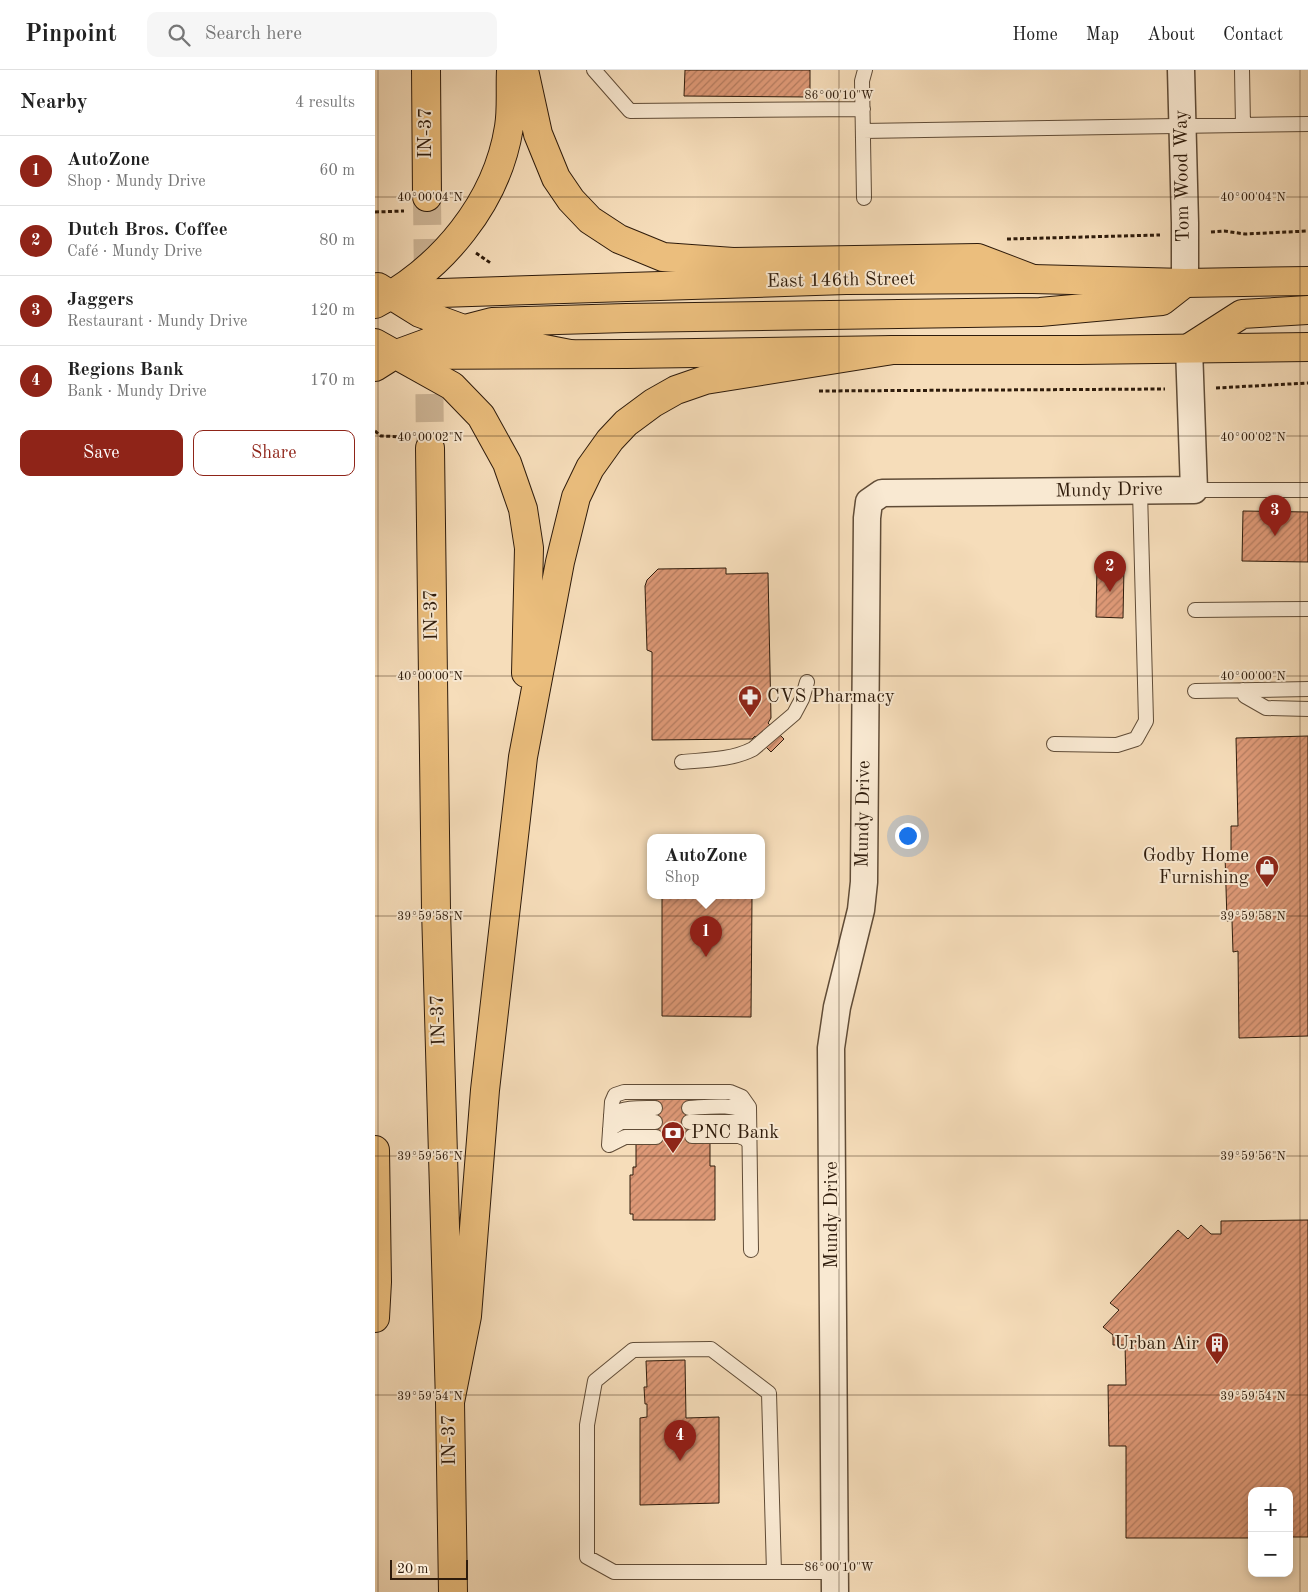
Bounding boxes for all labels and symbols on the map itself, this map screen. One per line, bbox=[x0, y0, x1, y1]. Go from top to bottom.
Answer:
text: 86°00'10"W bbox=[804, 90, 874, 102]
street label: IN-37 bbox=[417, 107, 436, 159]
street label: Tom Wood Way bbox=[1172, 110, 1194, 242]
text: 40°00'04"N bbox=[397, 192, 463, 204]
text: 40°00'04"N bbox=[1220, 192, 1286, 204]
street label: East 146th Street bbox=[767, 270, 915, 292]
text: 40°00'02"N bbox=[397, 432, 463, 444]
text: 40°00'02"N bbox=[1220, 432, 1286, 444]
street label: Mundy Drive bbox=[1055, 481, 1163, 501]
pin: 3 bbox=[1259, 495, 1291, 536]
pin: 2 bbox=[1094, 551, 1126, 592]
street label: IN-37 bbox=[422, 589, 442, 641]
text: 40°00'00"N bbox=[397, 671, 463, 683]
text: 40°00'00"N bbox=[1220, 671, 1286, 683]
pharmacy icon: CVS Pharmacy bbox=[737, 684, 763, 718]
place label: CVS Pharmacy bbox=[767, 688, 895, 707]
street label: Mundy Drive bbox=[854, 760, 874, 868]
your location bbox=[895, 823, 921, 849]
place label: Godby Home Furnishing bbox=[1143, 847, 1250, 888]
shop icon: Godby Home Furnishing bbox=[1254, 854, 1280, 888]
text: 39°59'58"N bbox=[397, 910, 463, 923]
text: 39°59'58"N bbox=[1220, 910, 1286, 923]
pin: 1 bbox=[690, 916, 722, 957]
street label: IN-37 bbox=[429, 994, 449, 1046]
bank icon: PNC Bank bbox=[660, 1120, 686, 1154]
place label: PNC Bank bbox=[691, 1124, 779, 1143]
text: 39°59'56"N bbox=[397, 1150, 463, 1163]
text: 39°59'56"N bbox=[1220, 1150, 1286, 1163]
street label: Mundy Drive bbox=[823, 1161, 842, 1269]
building icon: Urban Air bbox=[1204, 1331, 1230, 1365]
place label: Urban Air bbox=[1114, 1335, 1199, 1354]
text: 39°59'54"N bbox=[397, 1390, 463, 1403]
text: 39°59'54"N bbox=[1220, 1390, 1286, 1403]
street label: IN-37 bbox=[440, 1414, 460, 1466]
pin: 4 bbox=[664, 1420, 696, 1461]
scale bar bbox=[390, 1557, 467, 1580]
text: 86°00'10"W bbox=[804, 1562, 874, 1574]

